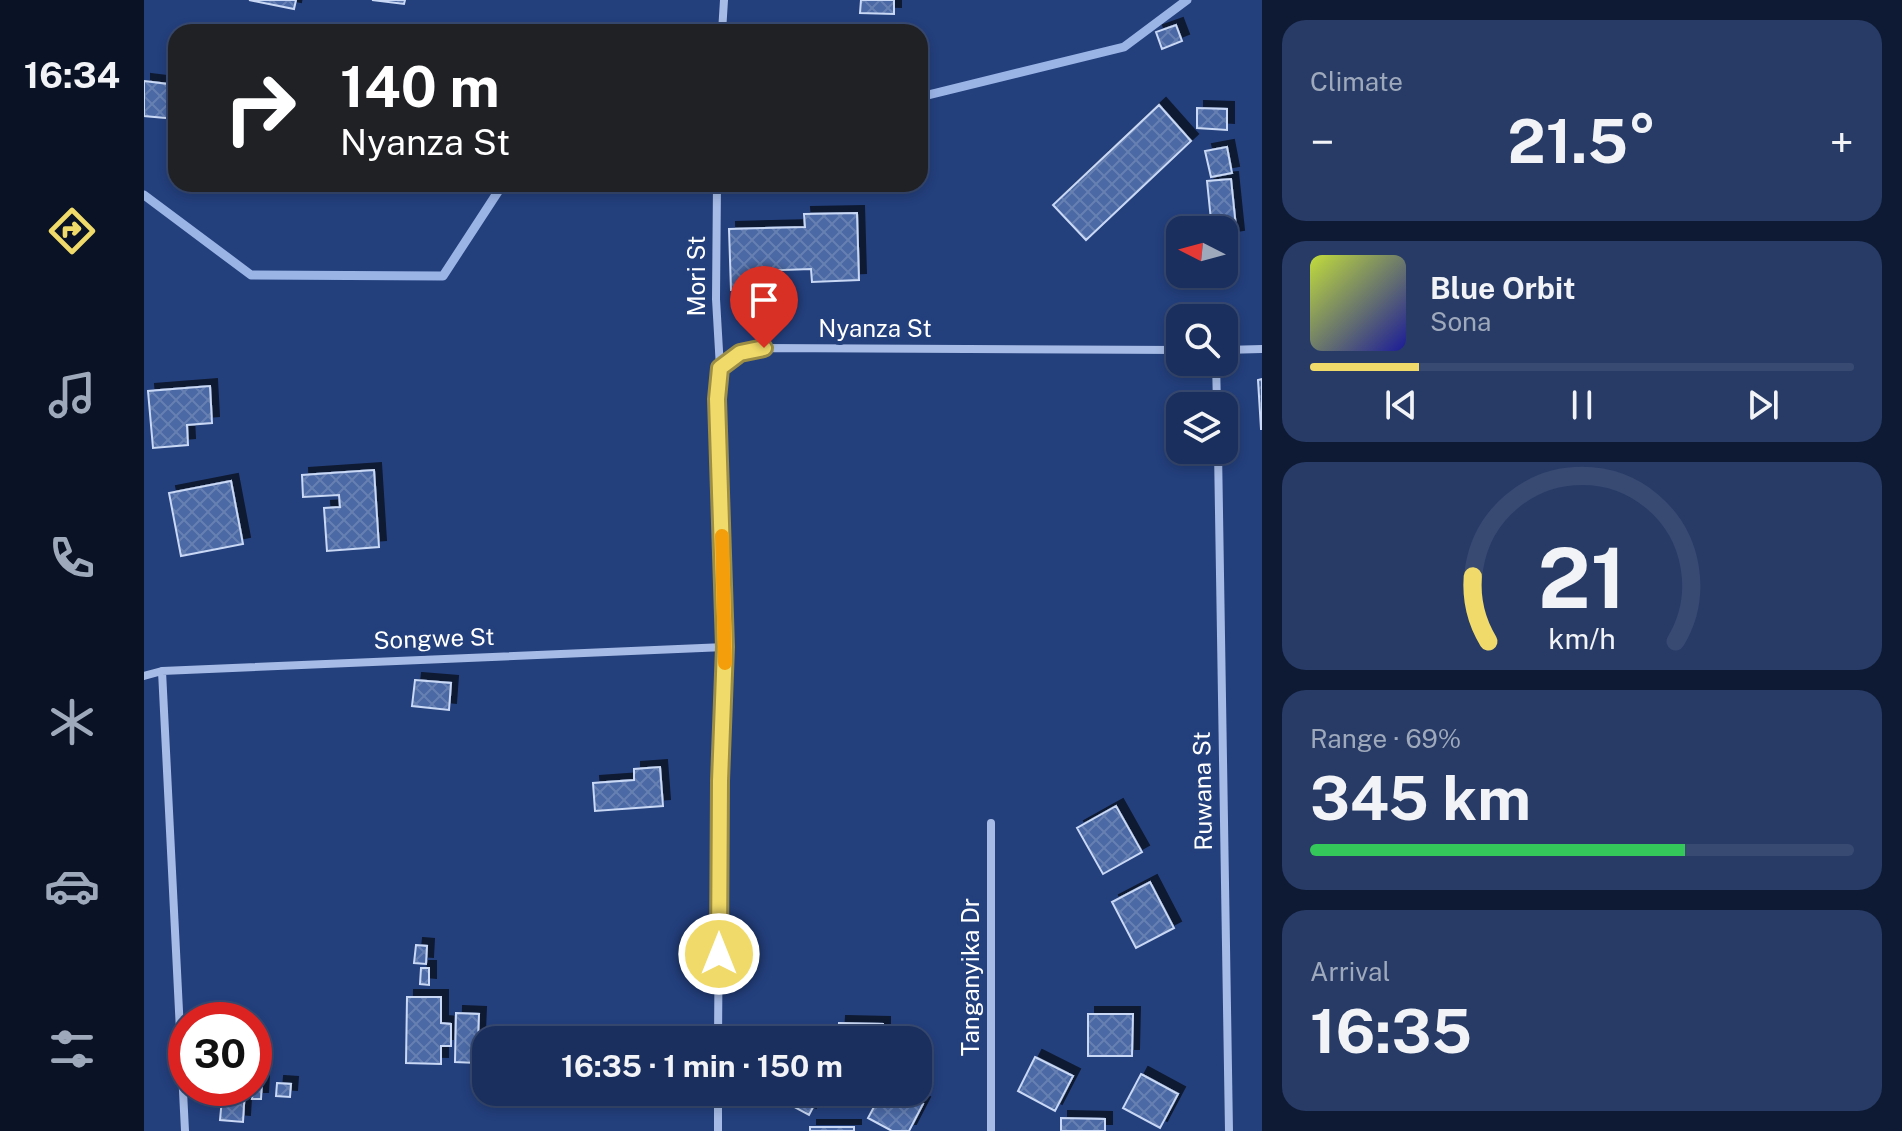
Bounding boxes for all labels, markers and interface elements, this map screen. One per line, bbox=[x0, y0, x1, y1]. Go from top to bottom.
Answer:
text: 16:34 bbox=[24, 54, 120, 96]
text: 140 m bbox=[340, 54, 500, 120]
icon: right bbox=[208, 56, 312, 160]
text: Climate bbox=[1310, 66, 1403, 97]
text: 21.5° bbox=[1508, 106, 1656, 177]
text: − bbox=[1310, 116, 1334, 168]
text: + bbox=[1830, 116, 1854, 168]
text: Nyanza St bbox=[340, 121, 510, 163]
icon: directions bbox=[44, 203, 100, 259]
north arrow bbox=[1166, 216, 1238, 288]
map controls bbox=[1166, 216, 1238, 464]
street label: Mori St bbox=[682, 236, 710, 316]
pin bbox=[730, 266, 798, 348]
text: Blue Orbit bbox=[1430, 270, 1576, 306]
icon: arrive bbox=[742, 278, 786, 322]
button: search bbox=[1166, 304, 1238, 376]
text: Sona bbox=[1430, 306, 1491, 337]
street label: Nyanza St bbox=[818, 314, 932, 342]
icon: music bbox=[44, 367, 100, 423]
icon: previous bbox=[1379, 383, 1423, 427]
icon: pause bbox=[1560, 383, 1604, 427]
icon: next bbox=[1741, 383, 1785, 427]
button: layers bbox=[1166, 392, 1238, 464]
text: 21 bbox=[1538, 528, 1626, 626]
icon: phone bbox=[44, 530, 100, 586]
street label: Songwe St bbox=[373, 622, 495, 654]
text: km/h bbox=[1548, 622, 1616, 655]
icon: climate bbox=[44, 694, 100, 750]
text: Range · 69% bbox=[1310, 723, 1461, 754]
street label: Ruwana St bbox=[1187, 731, 1217, 851]
text: 345 km bbox=[1310, 763, 1531, 834]
icon: car bbox=[44, 858, 100, 914]
street label: Tanganyika Dr bbox=[956, 898, 984, 1056]
position arrow bbox=[677, 912, 761, 996]
text: Arrival bbox=[1310, 956, 1390, 987]
text: 16:35 bbox=[1310, 996, 1472, 1067]
speed limit sign: 30 bbox=[168, 1002, 272, 1106]
icon: filters bbox=[44, 1021, 100, 1077]
text: 16:35 · 1 min · 150 m bbox=[561, 1048, 843, 1084]

